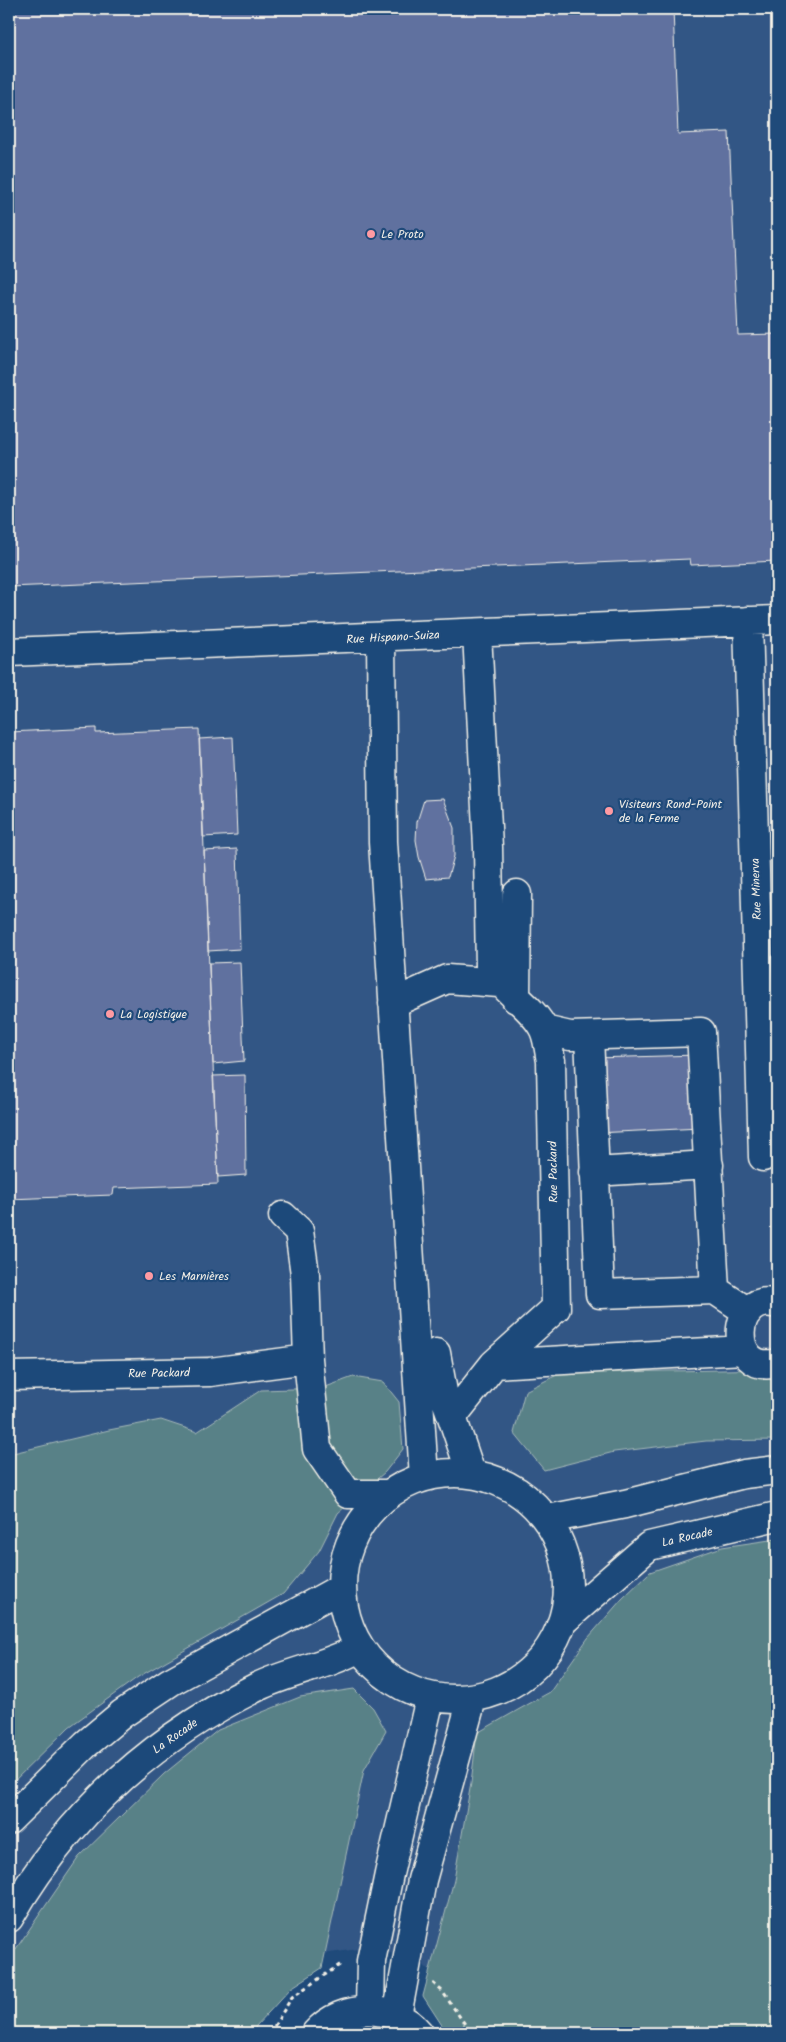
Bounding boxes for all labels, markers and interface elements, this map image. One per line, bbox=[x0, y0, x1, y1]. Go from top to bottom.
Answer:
place label: Le Proto bbox=[381, 225, 424, 244]
marker: Le Proto bbox=[365, 228, 377, 240]
street label: Rue Hispano-Suiza bbox=[346, 626, 441, 649]
place label: Visiteurs Rond-Point de la Ferme bbox=[619, 795, 722, 828]
marker: Visiteurs Rond-Point de la Ferme bbox=[603, 805, 615, 817]
street label: Rue Minerva bbox=[746, 857, 767, 920]
place label: La Logistique bbox=[120, 1005, 188, 1024]
marker: La Logistique bbox=[104, 1008, 116, 1020]
street label: Rue Packard bbox=[543, 1140, 564, 1203]
place label: Les Marnières bbox=[159, 1267, 229, 1286]
marker: Les Marnières bbox=[143, 1270, 155, 1282]
street label: Rue Packard bbox=[128, 1363, 191, 1384]
street label: La Rocade bbox=[660, 1522, 715, 1553]
street label: La Rocade bbox=[149, 1713, 202, 1759]

